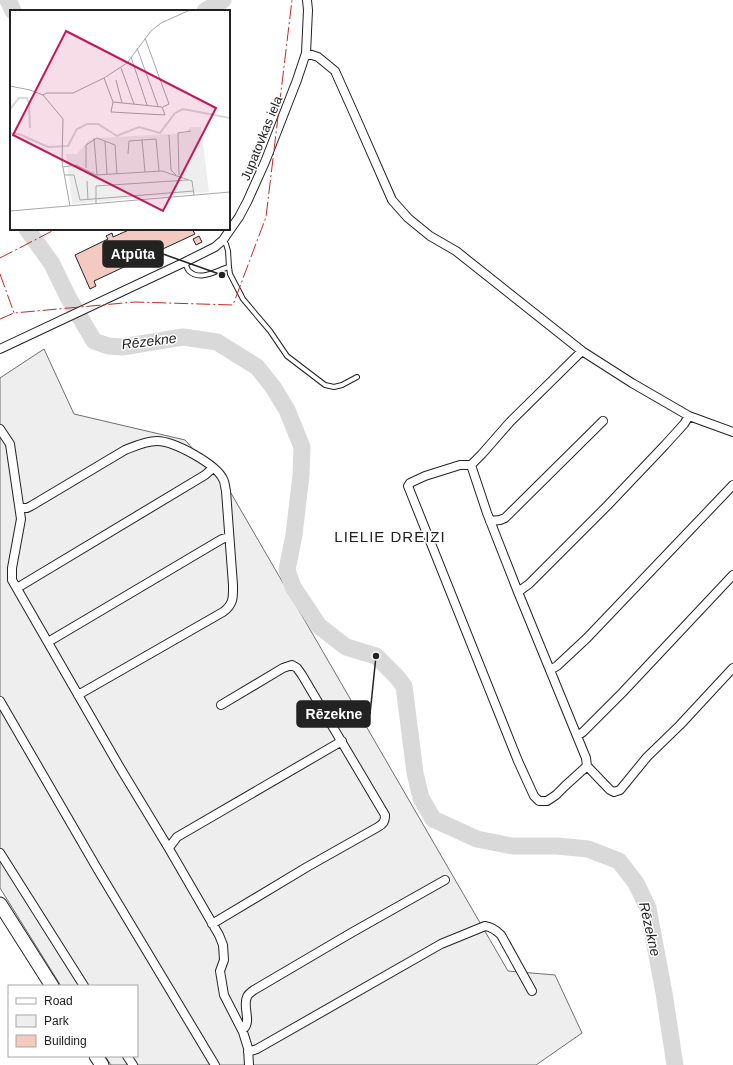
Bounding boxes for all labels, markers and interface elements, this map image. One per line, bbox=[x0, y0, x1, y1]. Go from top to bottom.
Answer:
inset map bbox=[10, 10, 230, 230]
street label: Jupatovkas iela bbox=[238, 93, 285, 183]
callout: Atpūta bbox=[103, 241, 163, 267]
text: Atpūta bbox=[111, 246, 155, 262]
water label: Rēzekne bbox=[121, 330, 178, 352]
district label: LIELIE DREIZI bbox=[334, 528, 446, 545]
callout: Rēzekne bbox=[297, 701, 370, 727]
text: Rēzekne bbox=[306, 706, 363, 722]
water label: Rēzekne bbox=[636, 900, 664, 958]
legend bbox=[8, 985, 138, 1057]
text: Road bbox=[44, 994, 73, 1008]
text: Park bbox=[44, 1014, 70, 1028]
text: Building bbox=[44, 1034, 87, 1048]

